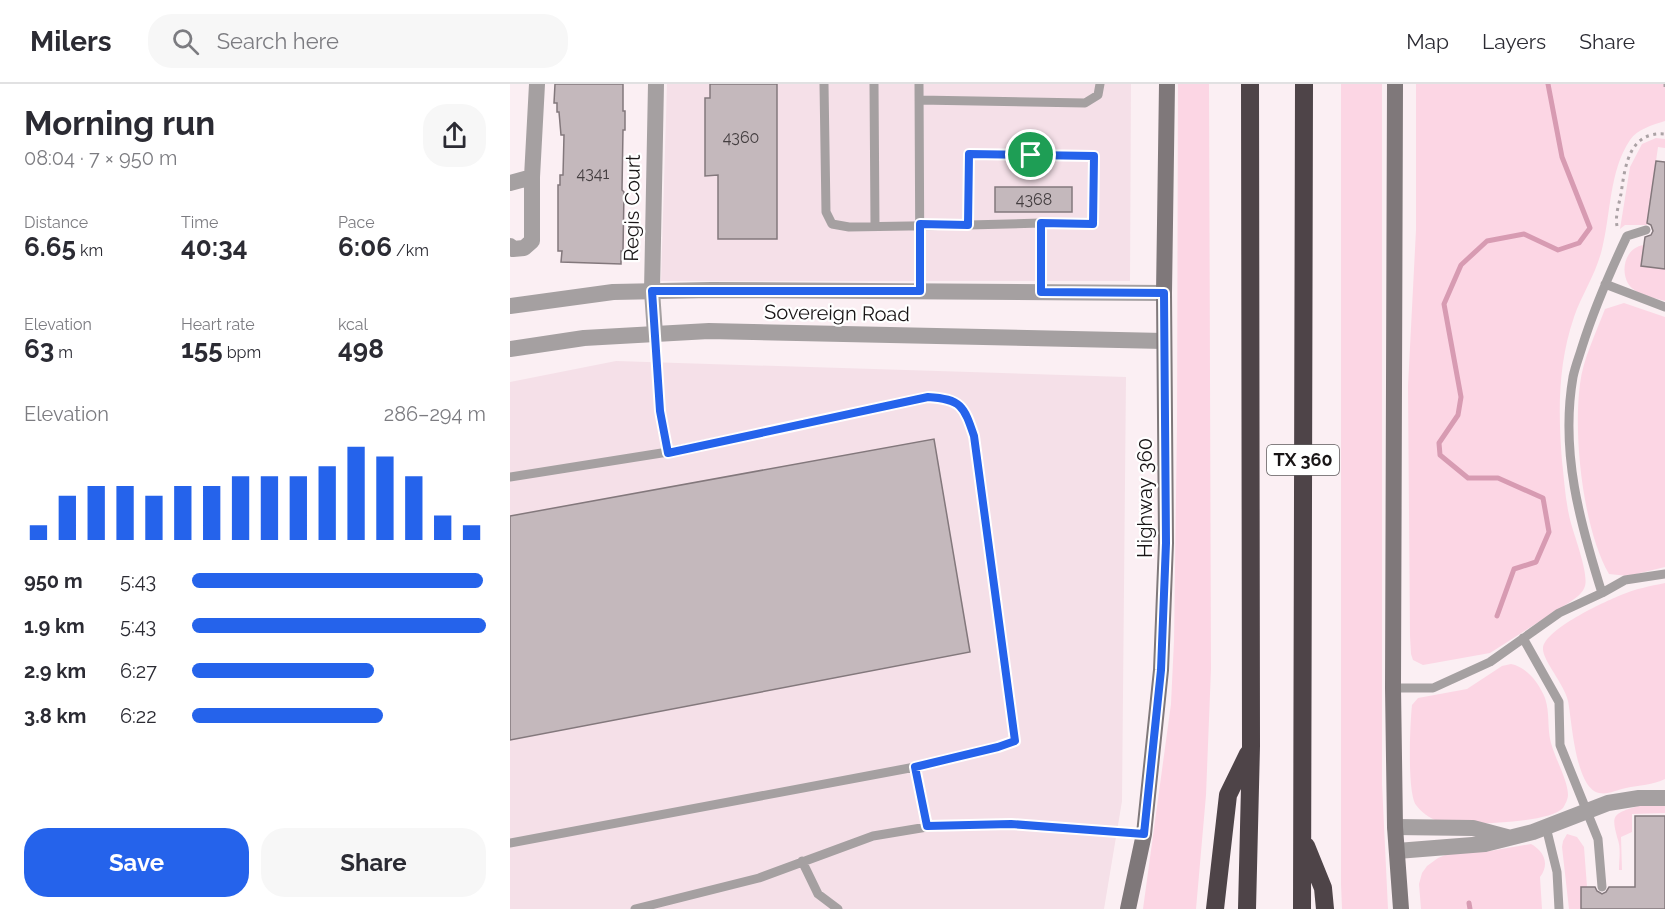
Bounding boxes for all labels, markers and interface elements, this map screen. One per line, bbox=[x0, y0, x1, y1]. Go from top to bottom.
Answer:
search box bbox=[148, 14, 568, 68]
text: Milers bbox=[30, 25, 112, 58]
icon: search bbox=[169, 25, 202, 58]
text: Search here bbox=[217, 28, 339, 54]
text: Map bbox=[1406, 29, 1449, 54]
text: Layers bbox=[1482, 29, 1546, 54]
text: Share bbox=[1579, 29, 1635, 54]
text: Morning run bbox=[24, 104, 215, 143]
button: share bbox=[423, 104, 486, 167]
house number: 4360 bbox=[723, 128, 759, 147]
pin bbox=[1005, 129, 1056, 180]
icon: arrive bbox=[1014, 138, 1047, 171]
text: 08:04 · 7 × 950 m bbox=[24, 146, 177, 170]
street label: Regis Court bbox=[619, 154, 645, 262]
house number: 4341 bbox=[577, 164, 610, 183]
house number: 4368 bbox=[1016, 190, 1052, 209]
text: Distance bbox=[24, 213, 88, 232]
text: Time bbox=[181, 213, 218, 232]
text: Pace bbox=[338, 213, 375, 232]
text: 6.65 bbox=[24, 232, 76, 262]
text: 40:34 bbox=[181, 232, 248, 262]
text: 6:06 bbox=[338, 232, 392, 262]
text: km bbox=[76, 241, 103, 260]
text: /km bbox=[392, 241, 429, 260]
street label: Sovereign Road bbox=[764, 300, 910, 326]
text: Elevation bbox=[24, 315, 92, 334]
text: Heart rate bbox=[181, 315, 255, 334]
text: kcal bbox=[338, 315, 368, 334]
text: 63 bbox=[24, 334, 54, 364]
text: 155 bbox=[181, 334, 223, 364]
text: 498 bbox=[338, 334, 384, 364]
text: m bbox=[54, 343, 73, 362]
text: bpm bbox=[223, 343, 261, 362]
text: Elevation bbox=[24, 402, 109, 426]
text: 286–294 m bbox=[384, 402, 486, 426]
street label: Highway 360 bbox=[1133, 438, 1157, 558]
road number: TX 360 bbox=[1267, 445, 1339, 475]
text: 950 m bbox=[24, 569, 83, 593]
text: 5:43 bbox=[120, 569, 156, 593]
text: 1.9 km bbox=[24, 614, 85, 638]
text: 5:43 bbox=[120, 614, 156, 638]
text: 2.9 km bbox=[24, 659, 86, 683]
text: 6:27 bbox=[120, 659, 157, 683]
text: 3.8 km bbox=[24, 704, 86, 728]
text: 6:22 bbox=[120, 704, 157, 728]
button: Save bbox=[24, 828, 249, 897]
button: Share bbox=[261, 828, 486, 897]

